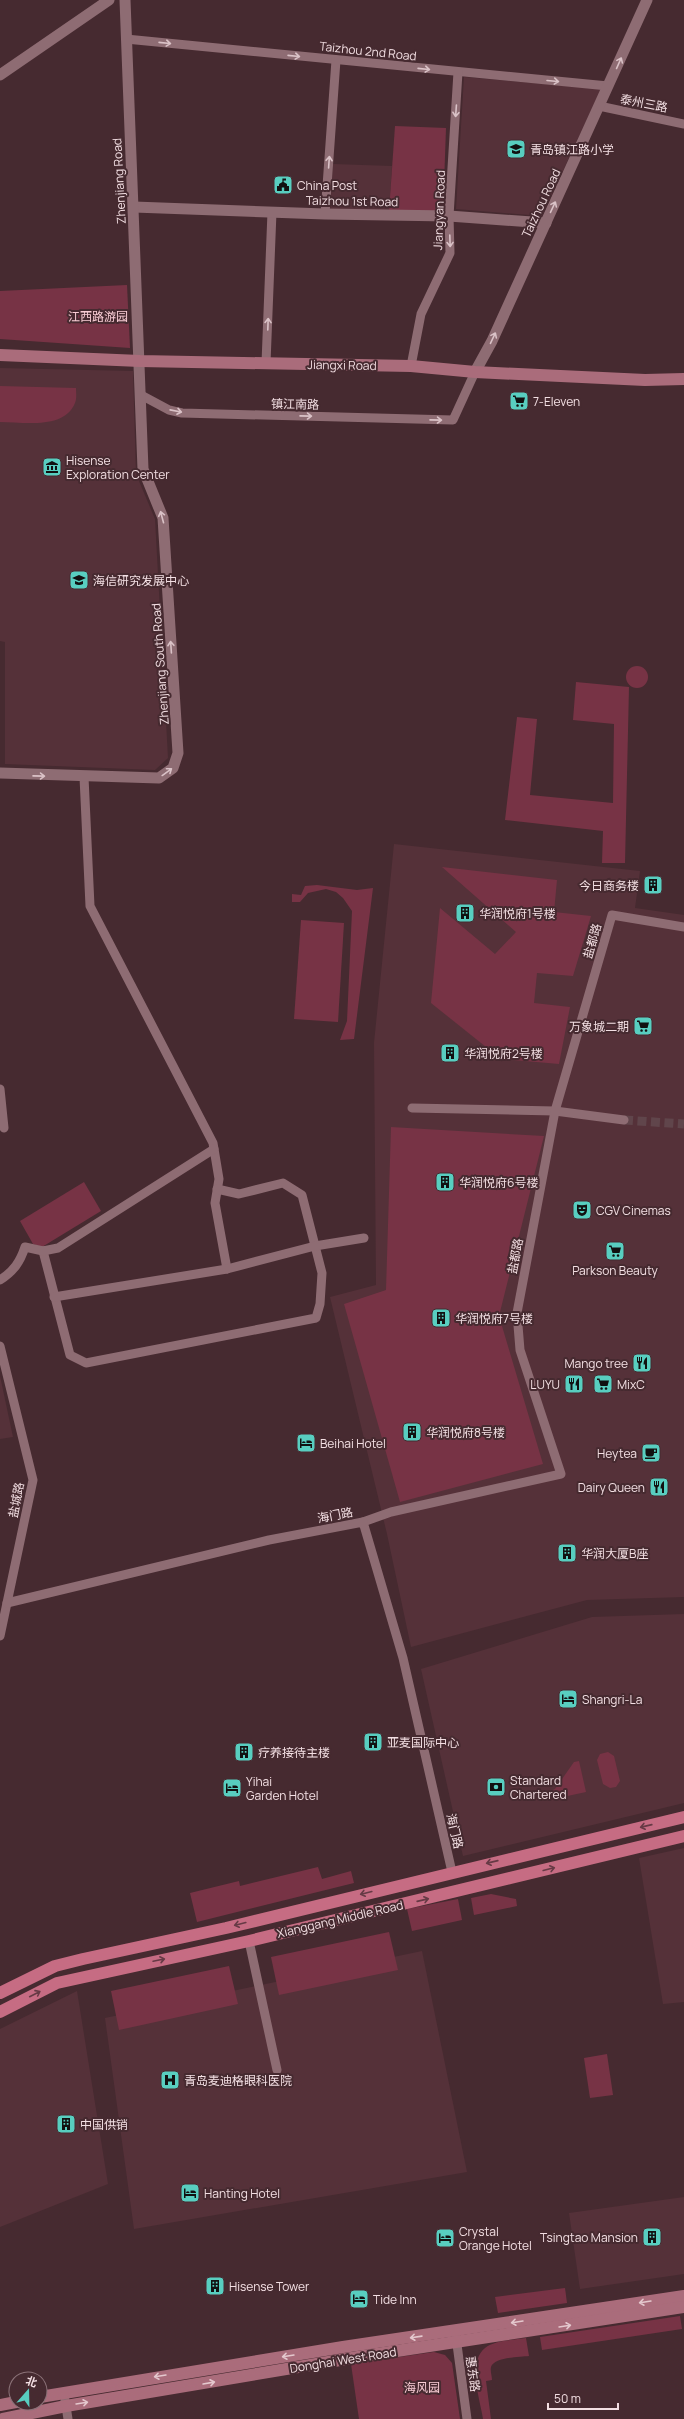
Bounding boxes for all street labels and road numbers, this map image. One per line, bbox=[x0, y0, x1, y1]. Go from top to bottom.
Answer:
street label: Taizhou 2nd Road bbox=[318, 37, 418, 65]
street label: 泰州三路 bbox=[619, 90, 669, 116]
street label: Zhenjiang Road bbox=[108, 138, 130, 224]
street label: Taizhou Road bbox=[518, 166, 564, 240]
street label: Jiangyan Road bbox=[429, 170, 449, 250]
street label: Taizhou 1st Road bbox=[306, 192, 398, 210]
street label: Jiangxi Road bbox=[307, 356, 377, 374]
street label: 镇江南路 bbox=[271, 395, 319, 413]
street label: Zhenjiang South Road bbox=[147, 603, 173, 725]
street label: 盐都路 bbox=[579, 921, 605, 961]
street label: 盐都路 bbox=[503, 1237, 527, 1275]
street label: 盐城路 bbox=[4, 1481, 28, 1519]
street label: 海门路 bbox=[316, 1503, 354, 1527]
street label: 海门路 bbox=[443, 1812, 467, 1850]
street label: Xianggang Middle Road bbox=[275, 1896, 405, 1942]
street label: Donghai West Road bbox=[288, 2343, 398, 2377]
street label: 惠东路 bbox=[462, 2355, 484, 2393]

